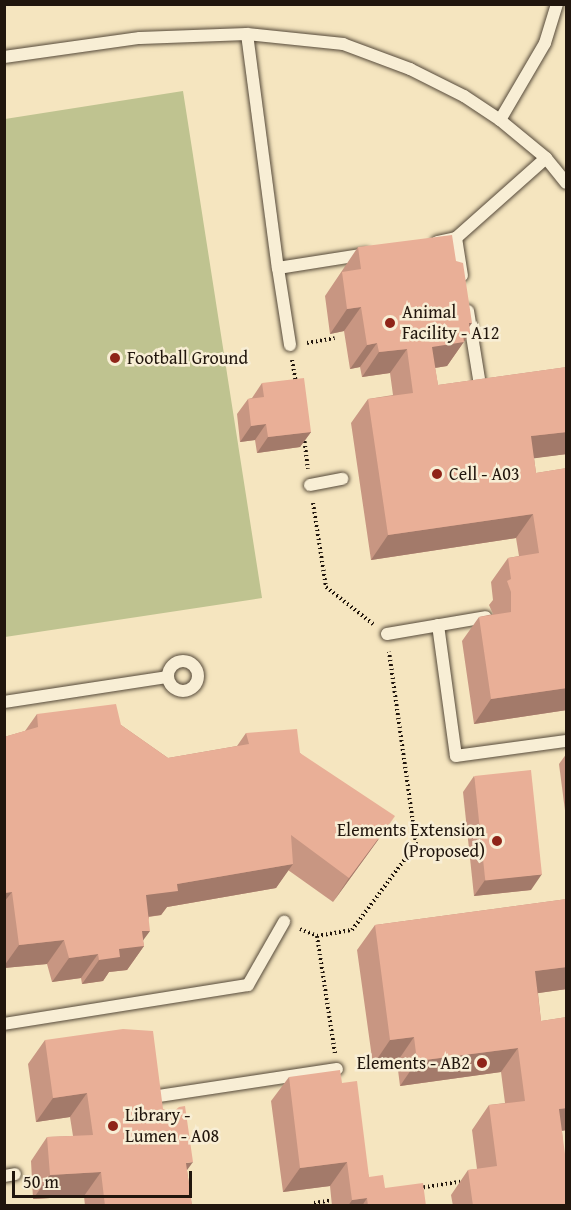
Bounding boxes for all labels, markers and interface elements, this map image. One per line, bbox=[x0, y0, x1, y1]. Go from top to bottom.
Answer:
place label: Animal Facility - A12 bbox=[402, 302, 499, 344]
marker: Animal Facility - A12 bbox=[383, 316, 397, 330]
place label: Football Ground bbox=[127, 347, 248, 369]
marker: Football Ground bbox=[108, 351, 122, 365]
place label: Cell - A03 bbox=[449, 463, 520, 485]
marker: Cell - A03 bbox=[430, 467, 444, 481]
place label: Elements Extension (Proposed) bbox=[337, 820, 485, 862]
marker: Elements Extension (Proposed) bbox=[490, 834, 504, 848]
place label: Elements - AB2 bbox=[357, 1052, 470, 1074]
marker: Elements - AB2 bbox=[475, 1056, 489, 1070]
place label: Library - Lumen - A08 bbox=[125, 1105, 219, 1148]
marker: Library - Lumen - A08 bbox=[106, 1119, 120, 1133]
scale bar bbox=[15, 1159, 195, 1197]
text: 50 m bbox=[23, 1168, 59, 1195]

